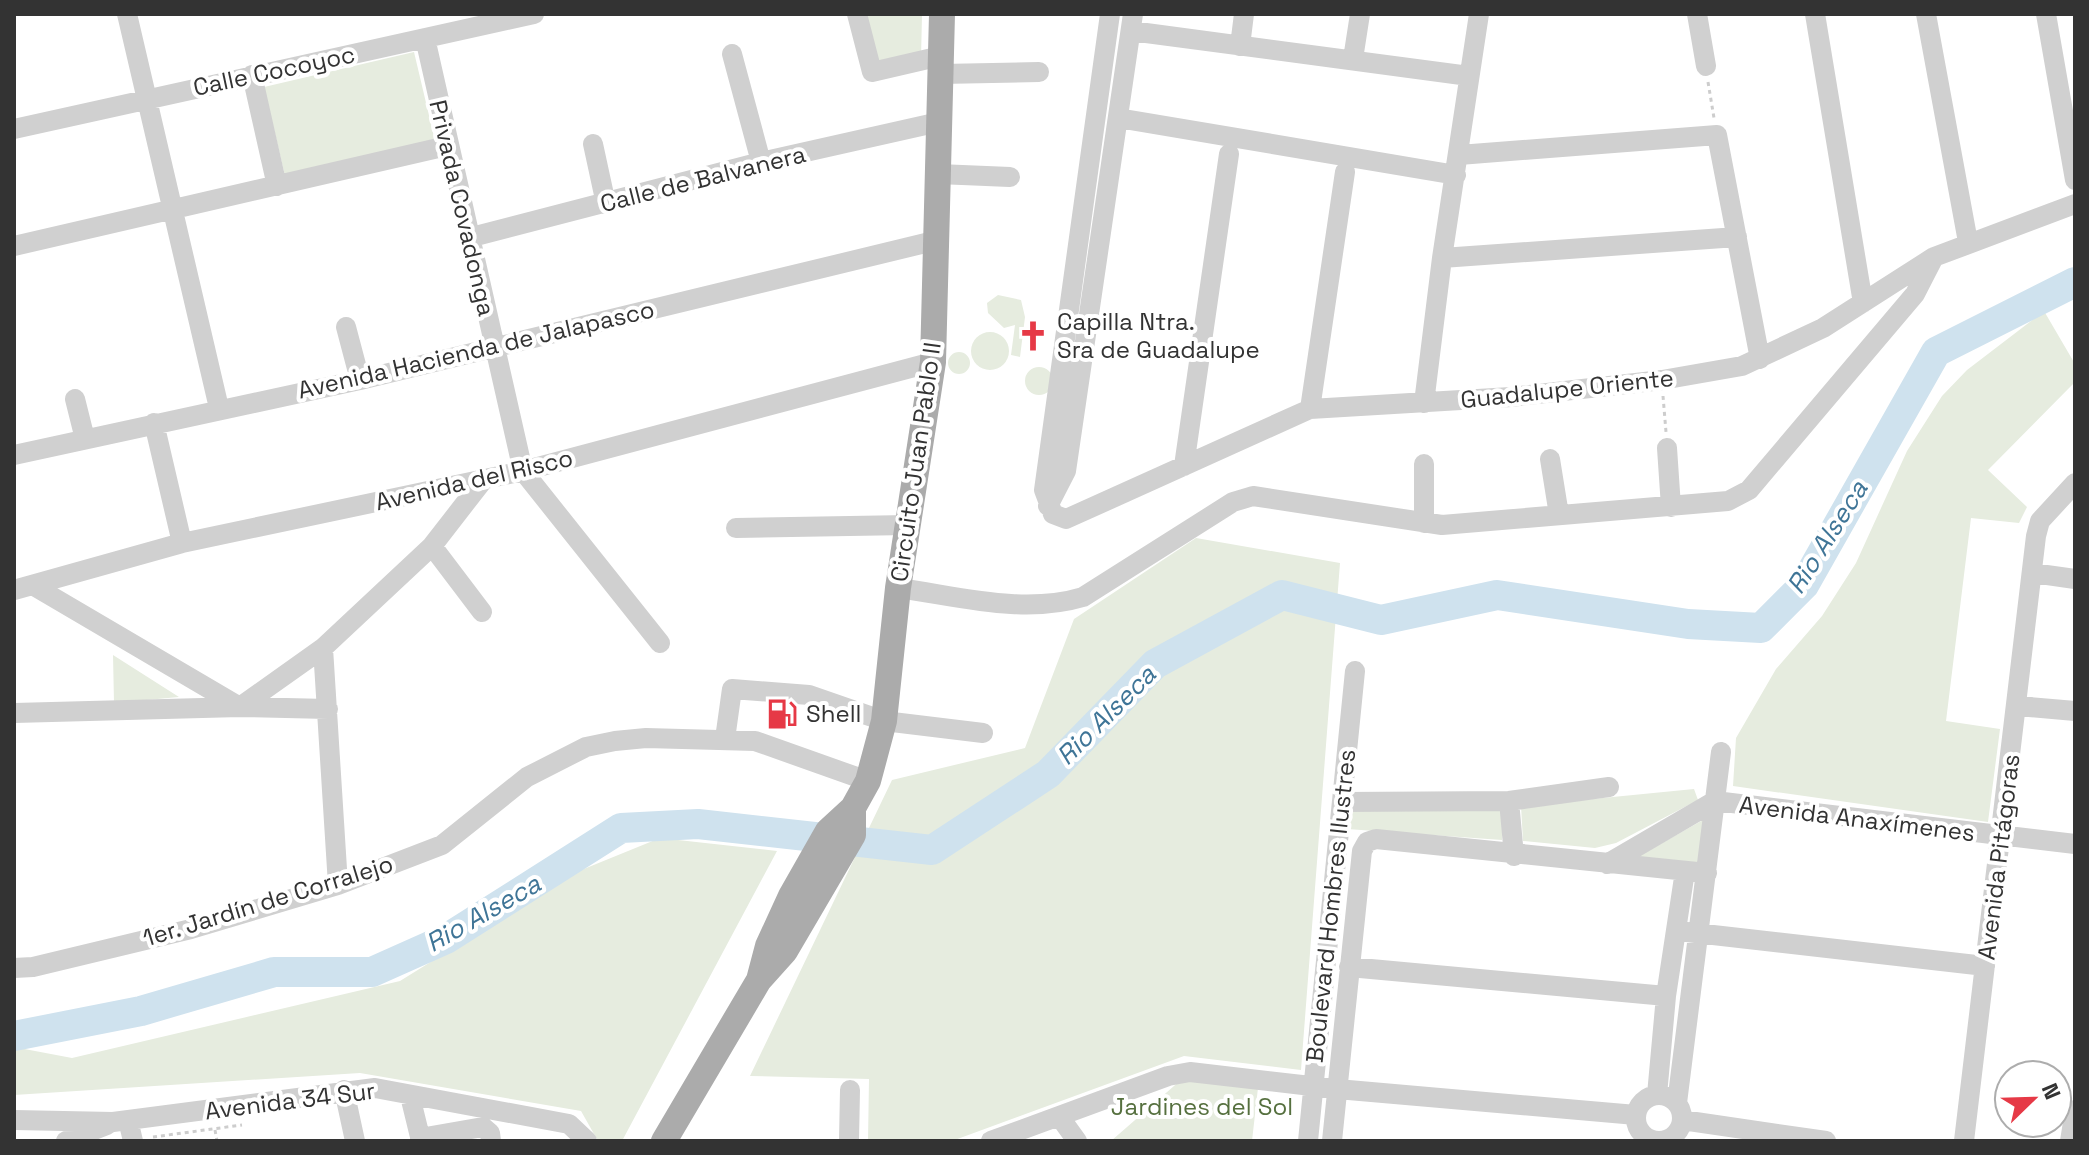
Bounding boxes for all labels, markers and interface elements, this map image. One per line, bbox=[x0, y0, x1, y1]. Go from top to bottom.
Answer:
street label: Calle Cocoyoc bbox=[190, 38, 358, 103]
street label: Privada Covadonga bbox=[423, 97, 502, 319]
street label: Calle de Balvanera bbox=[597, 138, 809, 219]
street label: Avenida Hacienda de Jalapasco bbox=[295, 293, 657, 406]
place label: Capilla Ntra. Sra de Guadalupe bbox=[1057, 306, 1260, 365]
church icon: Capilla Ntra. Sra de Guadalupe bbox=[1016, 319, 1050, 353]
street label: Circuito Juan Pablo II bbox=[883, 340, 948, 584]
street label: Guadalupe Oriente bbox=[1459, 362, 1675, 415]
street label: Avenida del Risco bbox=[372, 442, 576, 517]
water label: Rio Alseca bbox=[1779, 473, 1876, 600]
water label: Rio Alseca bbox=[1049, 657, 1164, 772]
fuel station icon: Shell bbox=[765, 697, 799, 731]
place label: Shell bbox=[806, 698, 861, 729]
street label: Boulevard Hombres Ilustres bbox=[1299, 748, 1362, 1064]
street label: Avenida Pitágoras bbox=[1970, 752, 2027, 962]
street label: Avenida Anaxímenes bbox=[1737, 789, 1977, 848]
street label: 1er. Jardín de Corralejo bbox=[139, 848, 397, 953]
water label: Rio Alseca bbox=[419, 866, 548, 960]
north arrow bbox=[1993, 1059, 2073, 1139]
street label: Avenida 34 Sur bbox=[203, 1075, 377, 1126]
text: N bbox=[2036, 1079, 2067, 1103]
park label: Jardines del Sol bbox=[1111, 1091, 1293, 1122]

